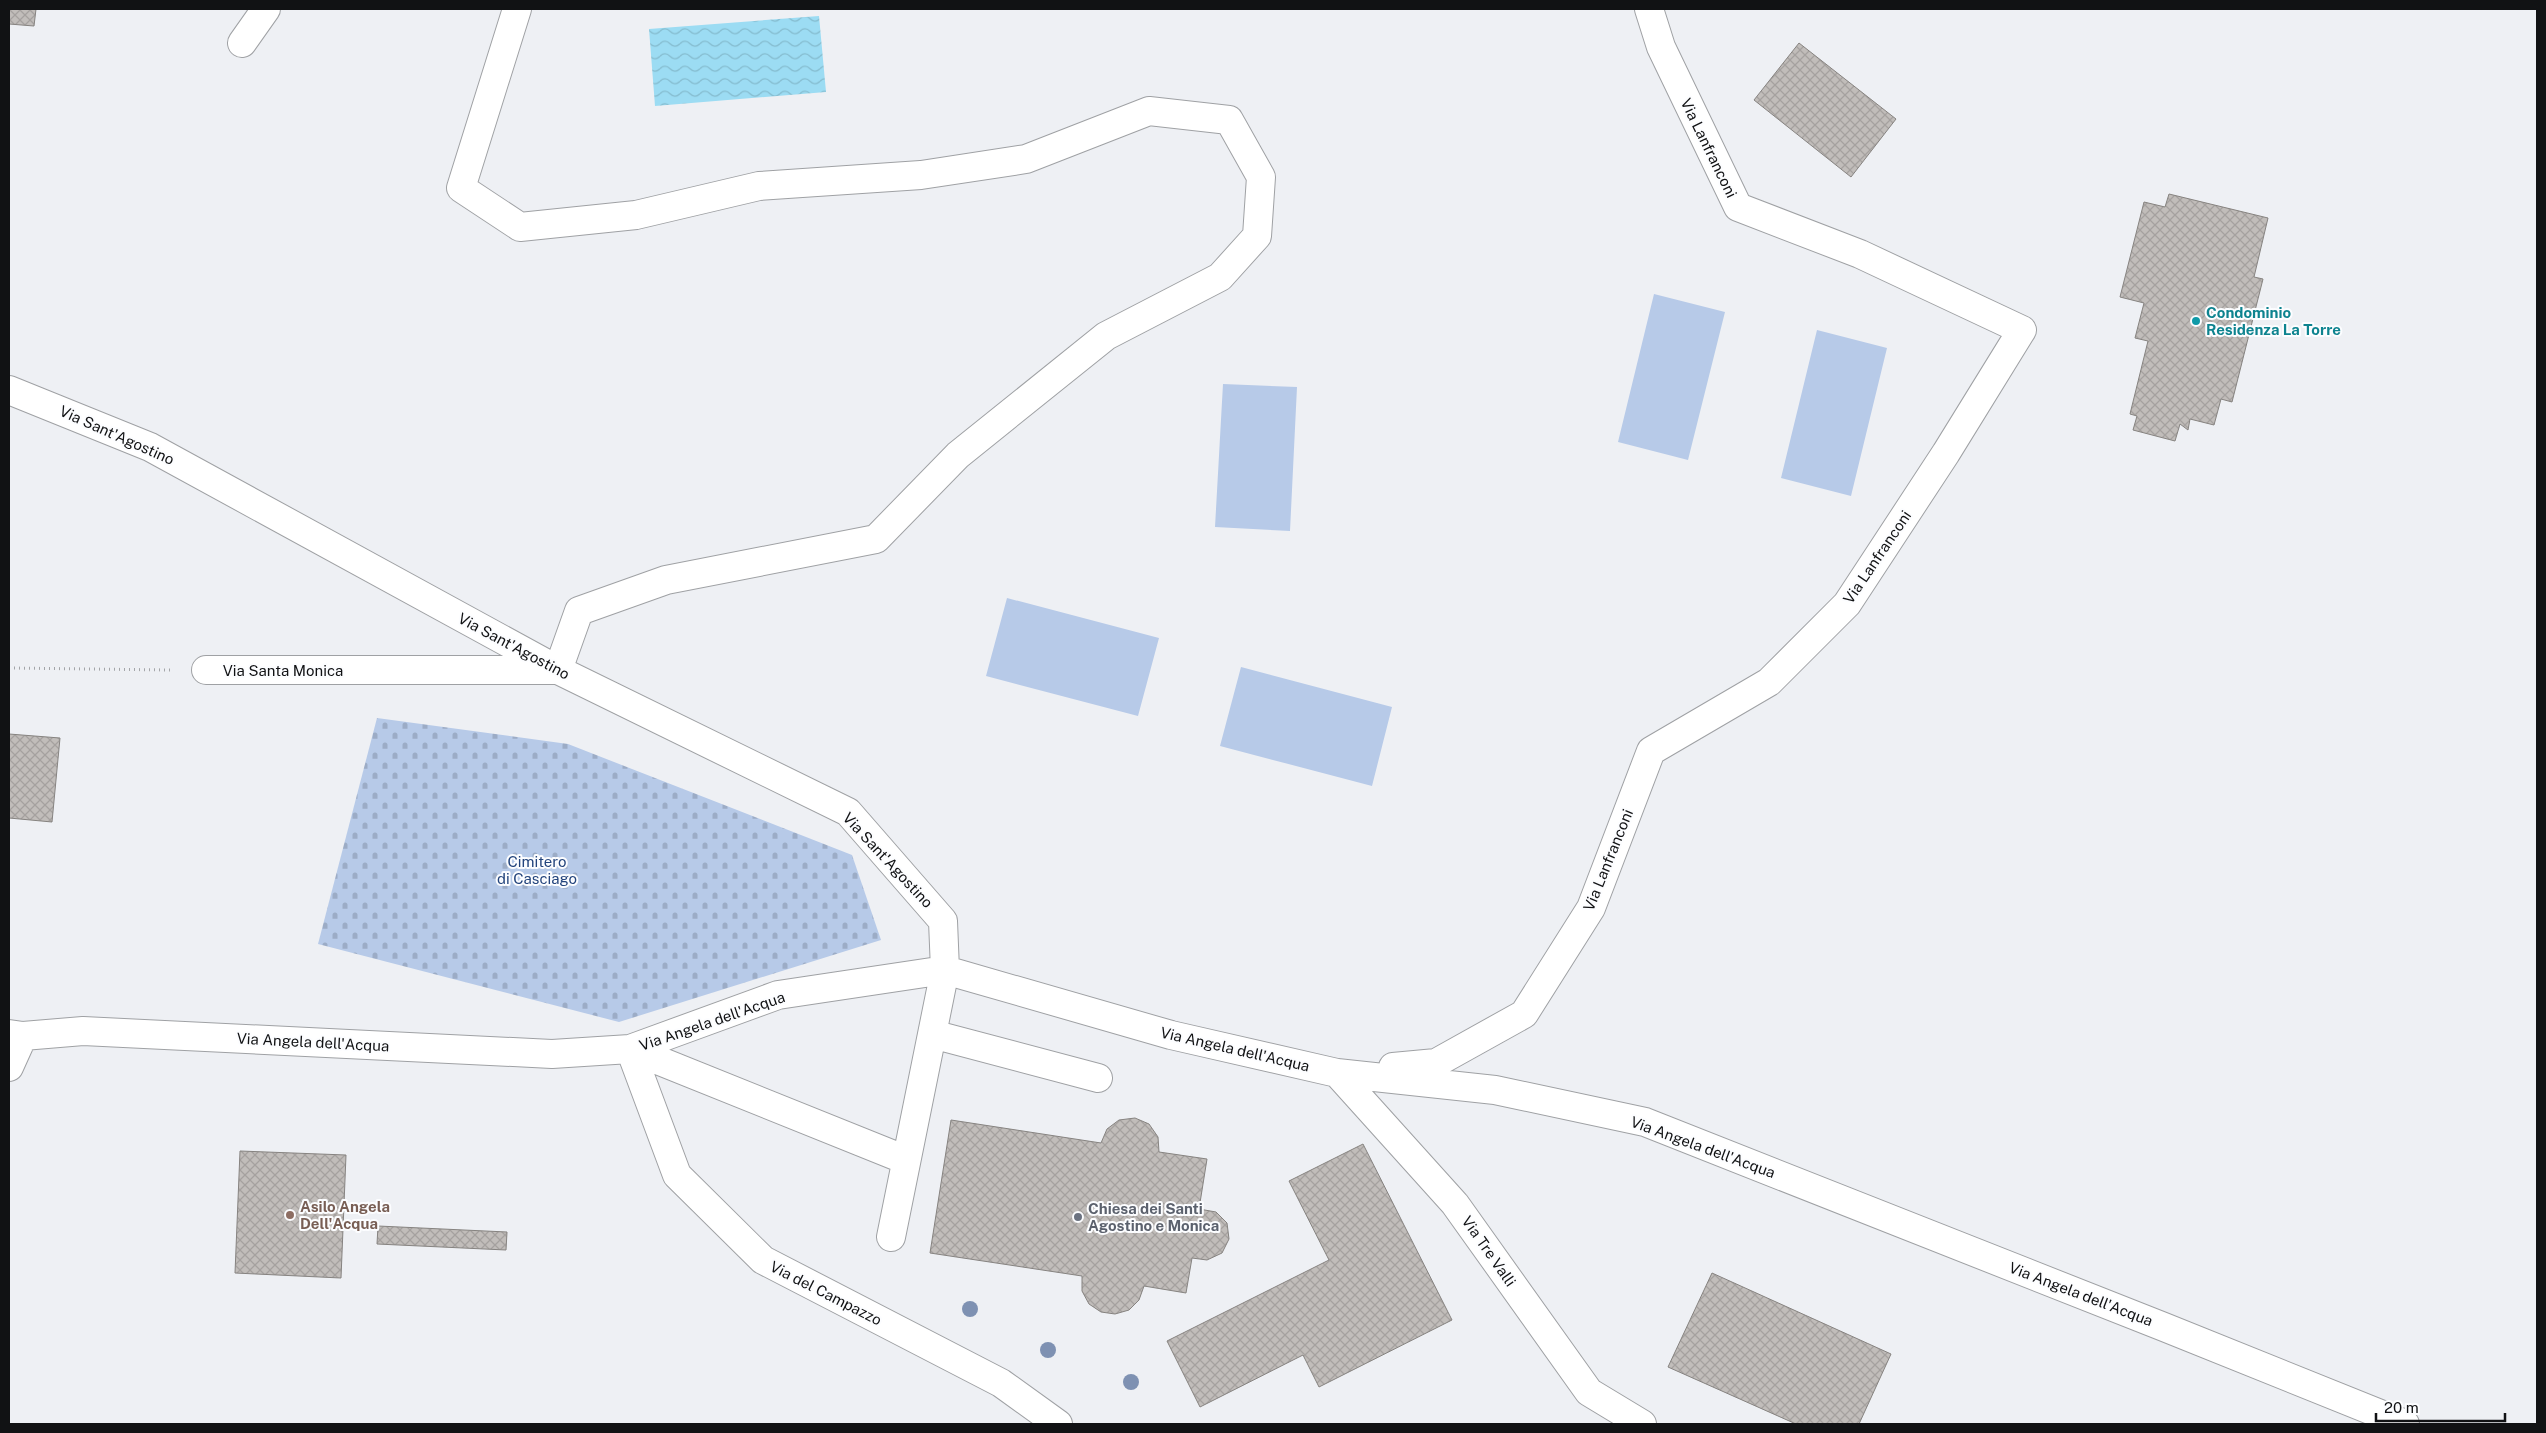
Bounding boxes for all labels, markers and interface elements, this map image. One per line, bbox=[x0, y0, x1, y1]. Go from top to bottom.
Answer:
street label: Via Lanfranconi bbox=[1678, 96, 1740, 200]
place label: Condominio Residenza La Torre bbox=[2206, 304, 2341, 338]
marker: Condominio Residenza La Torre bbox=[2190, 315, 2202, 327]
street label: Via Sant'Agostino bbox=[57, 402, 177, 468]
street label: Via Lanfranconi bbox=[1840, 507, 1914, 607]
street label: Via Sant'Agostino bbox=[455, 609, 573, 683]
street label: Via Santa Monica bbox=[223, 662, 343, 679]
street label: Via Lanfranconi bbox=[1580, 807, 1636, 913]
street label: Via Sant'Agostino bbox=[840, 809, 936, 911]
park label: Cimitero di Casciago bbox=[497, 853, 577, 887]
street label: Via Angela dell'Acqua bbox=[637, 988, 787, 1054]
street label: Via Angela dell'Acqua bbox=[1159, 1024, 1311, 1074]
street label: Via Angela dell'Acqua bbox=[236, 1030, 390, 1054]
street label: Via Angela dell'Acqua bbox=[1628, 1113, 1778, 1181]
place label: Asilo Angela Dell'Acqua bbox=[300, 1198, 390, 1232]
place label: Chiesa dei Santi Agostino e Monica bbox=[1088, 1200, 1219, 1234]
marker: Asilo Angela Dell'Acqua bbox=[284, 1209, 296, 1221]
marker: Chiesa dei Santi Agostino e Monica bbox=[1072, 1211, 1084, 1223]
street label: Via Tre Valli bbox=[1459, 1213, 1519, 1289]
street label: Via del Campazzo bbox=[767, 1258, 885, 1328]
street label: Via Angela dell'Acqua bbox=[2007, 1259, 2155, 1329]
scale bar bbox=[2376, 1390, 2505, 1422]
text: 20 m bbox=[2384, 1399, 2419, 1416]

